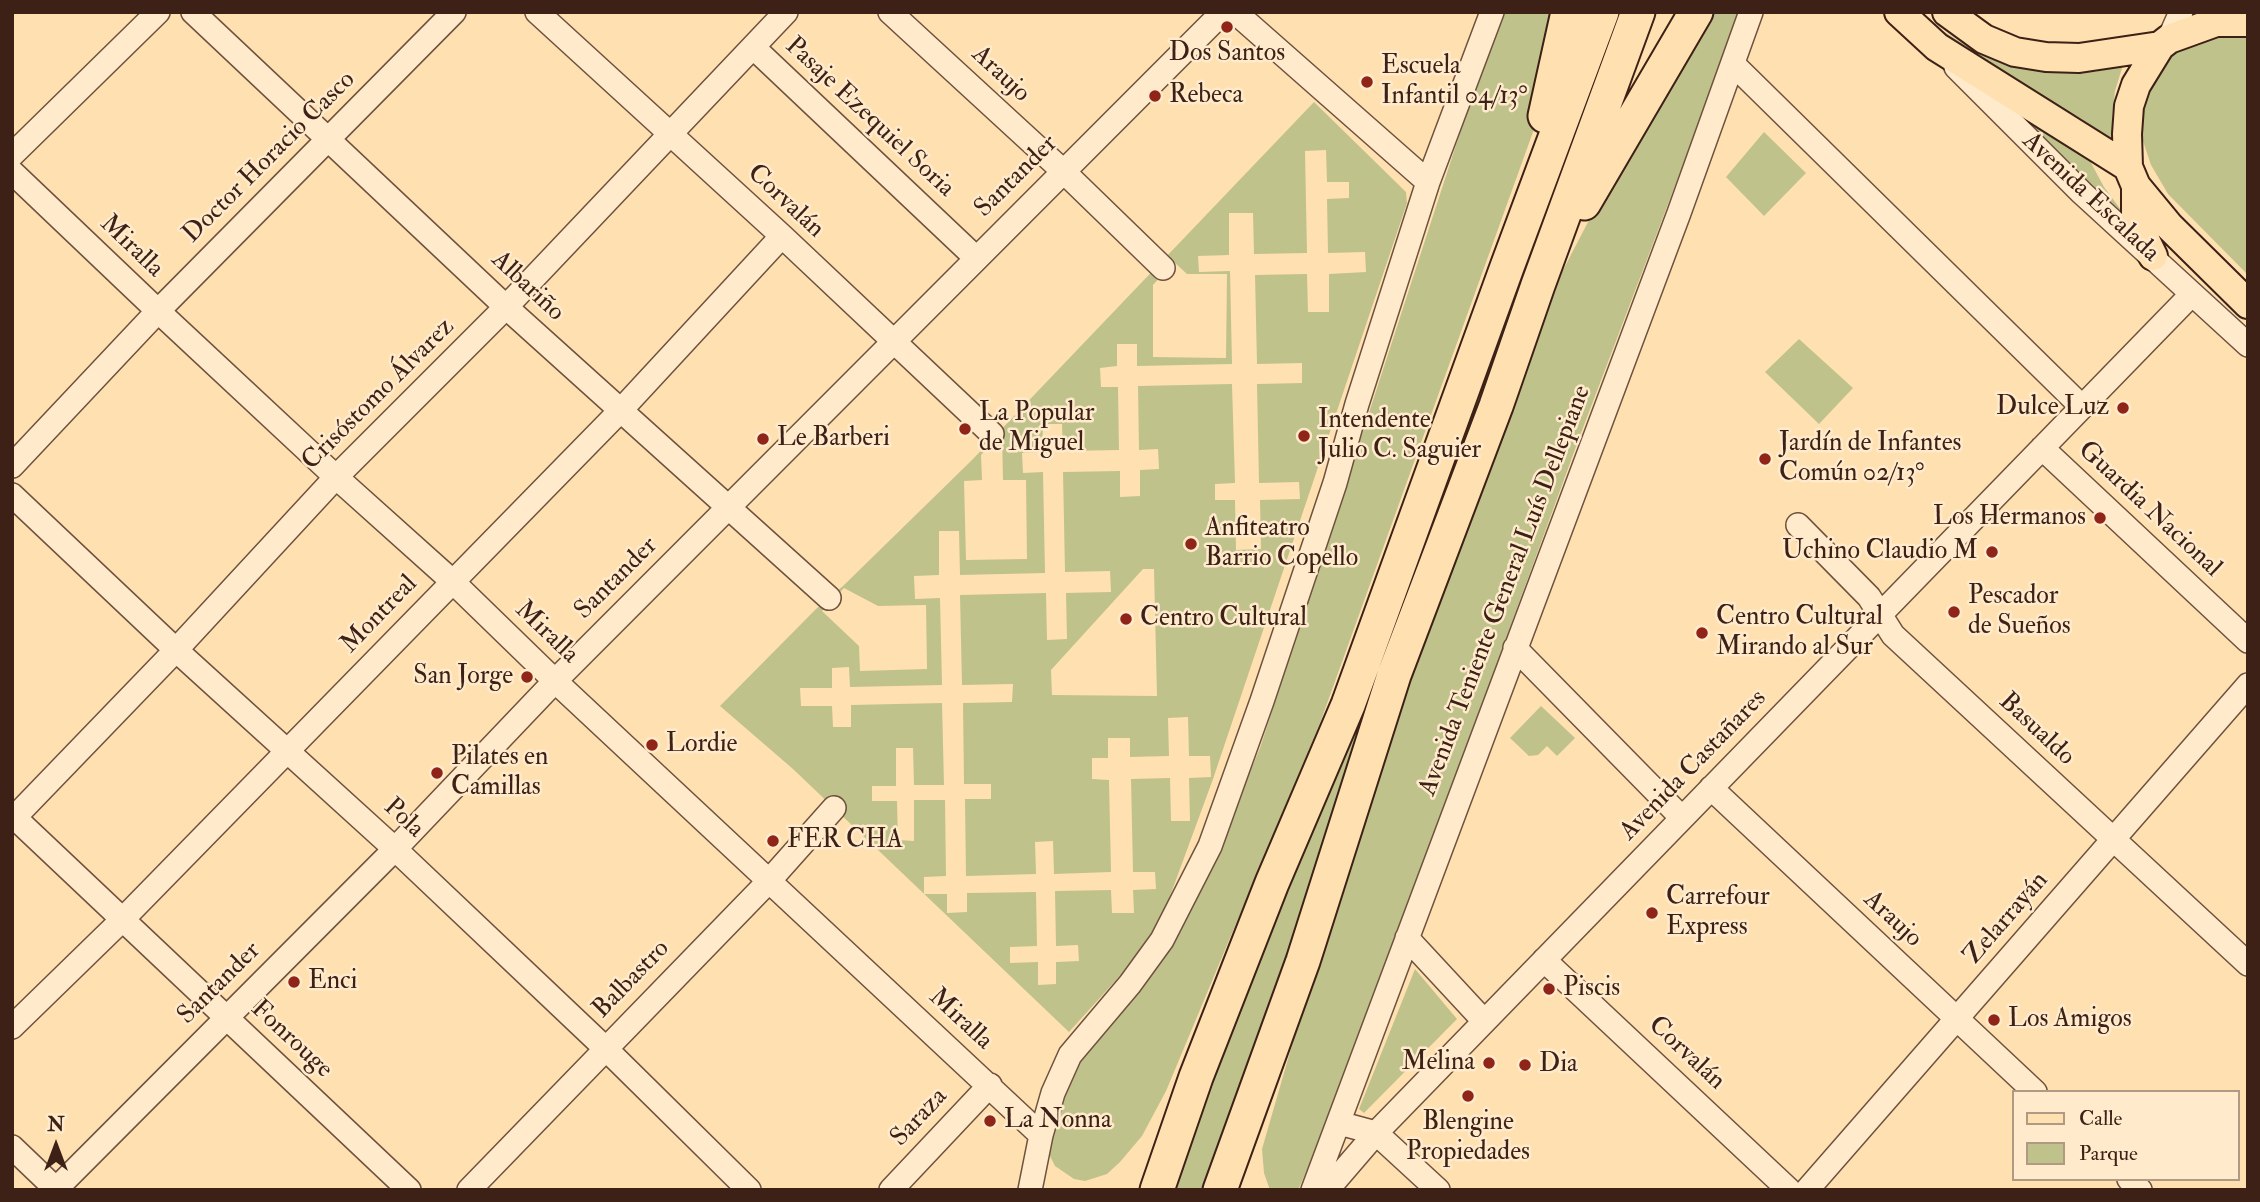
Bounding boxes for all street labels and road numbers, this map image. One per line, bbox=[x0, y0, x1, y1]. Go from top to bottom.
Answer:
street label: Pasaje Ezequiel Soria bbox=[778, 31, 960, 205]
street label: Araujo bbox=[964, 40, 1036, 110]
street label: Doctor Horacio Casco bbox=[177, 65, 363, 251]
street label: Avenida Escalada bbox=[2015, 126, 2165, 270]
street label: Santander bbox=[969, 129, 1065, 225]
street label: Corvalán bbox=[740, 159, 830, 245]
street label: Miralla bbox=[93, 209, 169, 285]
street label: Albariño bbox=[484, 245, 570, 329]
street label: Crisóstomo Álvarez bbox=[296, 312, 462, 478]
street label: Avenida Teniente General Luís Dellepiane bbox=[1413, 381, 1599, 801]
street label: Guardia Nacional bbox=[2071, 435, 2227, 585]
street label: Santander bbox=[569, 531, 665, 627]
street label: Montreal bbox=[335, 569, 425, 661]
street label: Miralla bbox=[508, 595, 584, 671]
street label: Avenida Castañares bbox=[1614, 684, 1774, 848]
street label: Basualdo bbox=[1991, 687, 2081, 773]
street label: Pola bbox=[376, 793, 430, 845]
street label: Zelarrayán bbox=[1958, 866, 2056, 972]
street label: Araujo bbox=[1856, 885, 1928, 955]
street label: Balbastro bbox=[587, 934, 677, 1026]
street label: Santander bbox=[172, 936, 268, 1032]
street label: Miralla bbox=[921, 983, 999, 1057]
street label: Fonrouge bbox=[243, 994, 339, 1086]
street label: Corvalán bbox=[1641, 1011, 1731, 1097]
street label: Saraza bbox=[885, 1082, 955, 1154]

